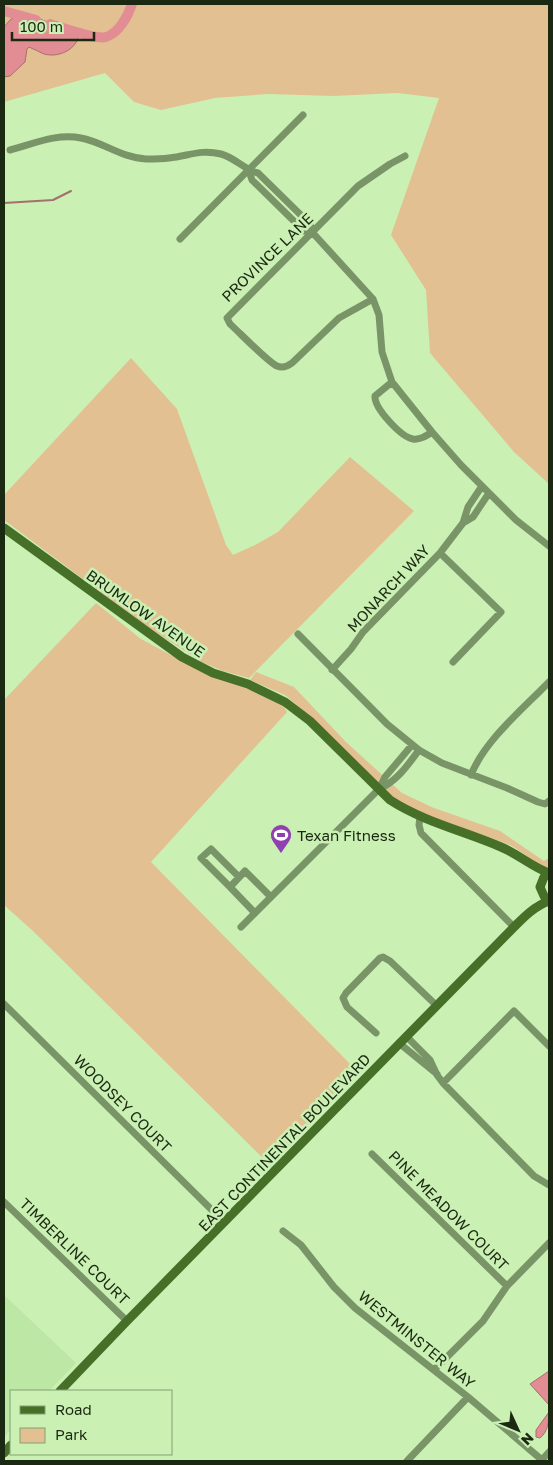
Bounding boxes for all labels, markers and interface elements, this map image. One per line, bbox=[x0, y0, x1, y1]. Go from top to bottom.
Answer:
scale bar bbox=[12, 10, 95, 42]
text: 100 m bbox=[20, 17, 63, 35]
street label: PROVINCE LANE bbox=[218, 209, 316, 305]
street label: MONARCH WAY bbox=[343, 540, 433, 635]
street label: BRUMLOW AVENUE bbox=[83, 565, 209, 661]
sports icon: Texan Fitness bbox=[269, 823, 293, 854]
place label: Texan Fitness bbox=[297, 826, 396, 844]
street label: EAST CONTINENTAL BOULEVARD bbox=[194, 1049, 374, 1235]
street label: WOODSEY COURT bbox=[70, 1050, 176, 1156]
street label: PINE MEADOW COURT bbox=[385, 1146, 513, 1274]
street label: TIMBERLINE COURT bbox=[16, 1194, 134, 1308]
street label: WESTMINSTER WAY bbox=[355, 1286, 479, 1392]
legend bbox=[10, 1390, 172, 1455]
text: Road bbox=[55, 1400, 92, 1418]
north arrow bbox=[493, 1405, 543, 1455]
text: Park bbox=[55, 1425, 88, 1443]
text: N bbox=[518, 1430, 538, 1449]

